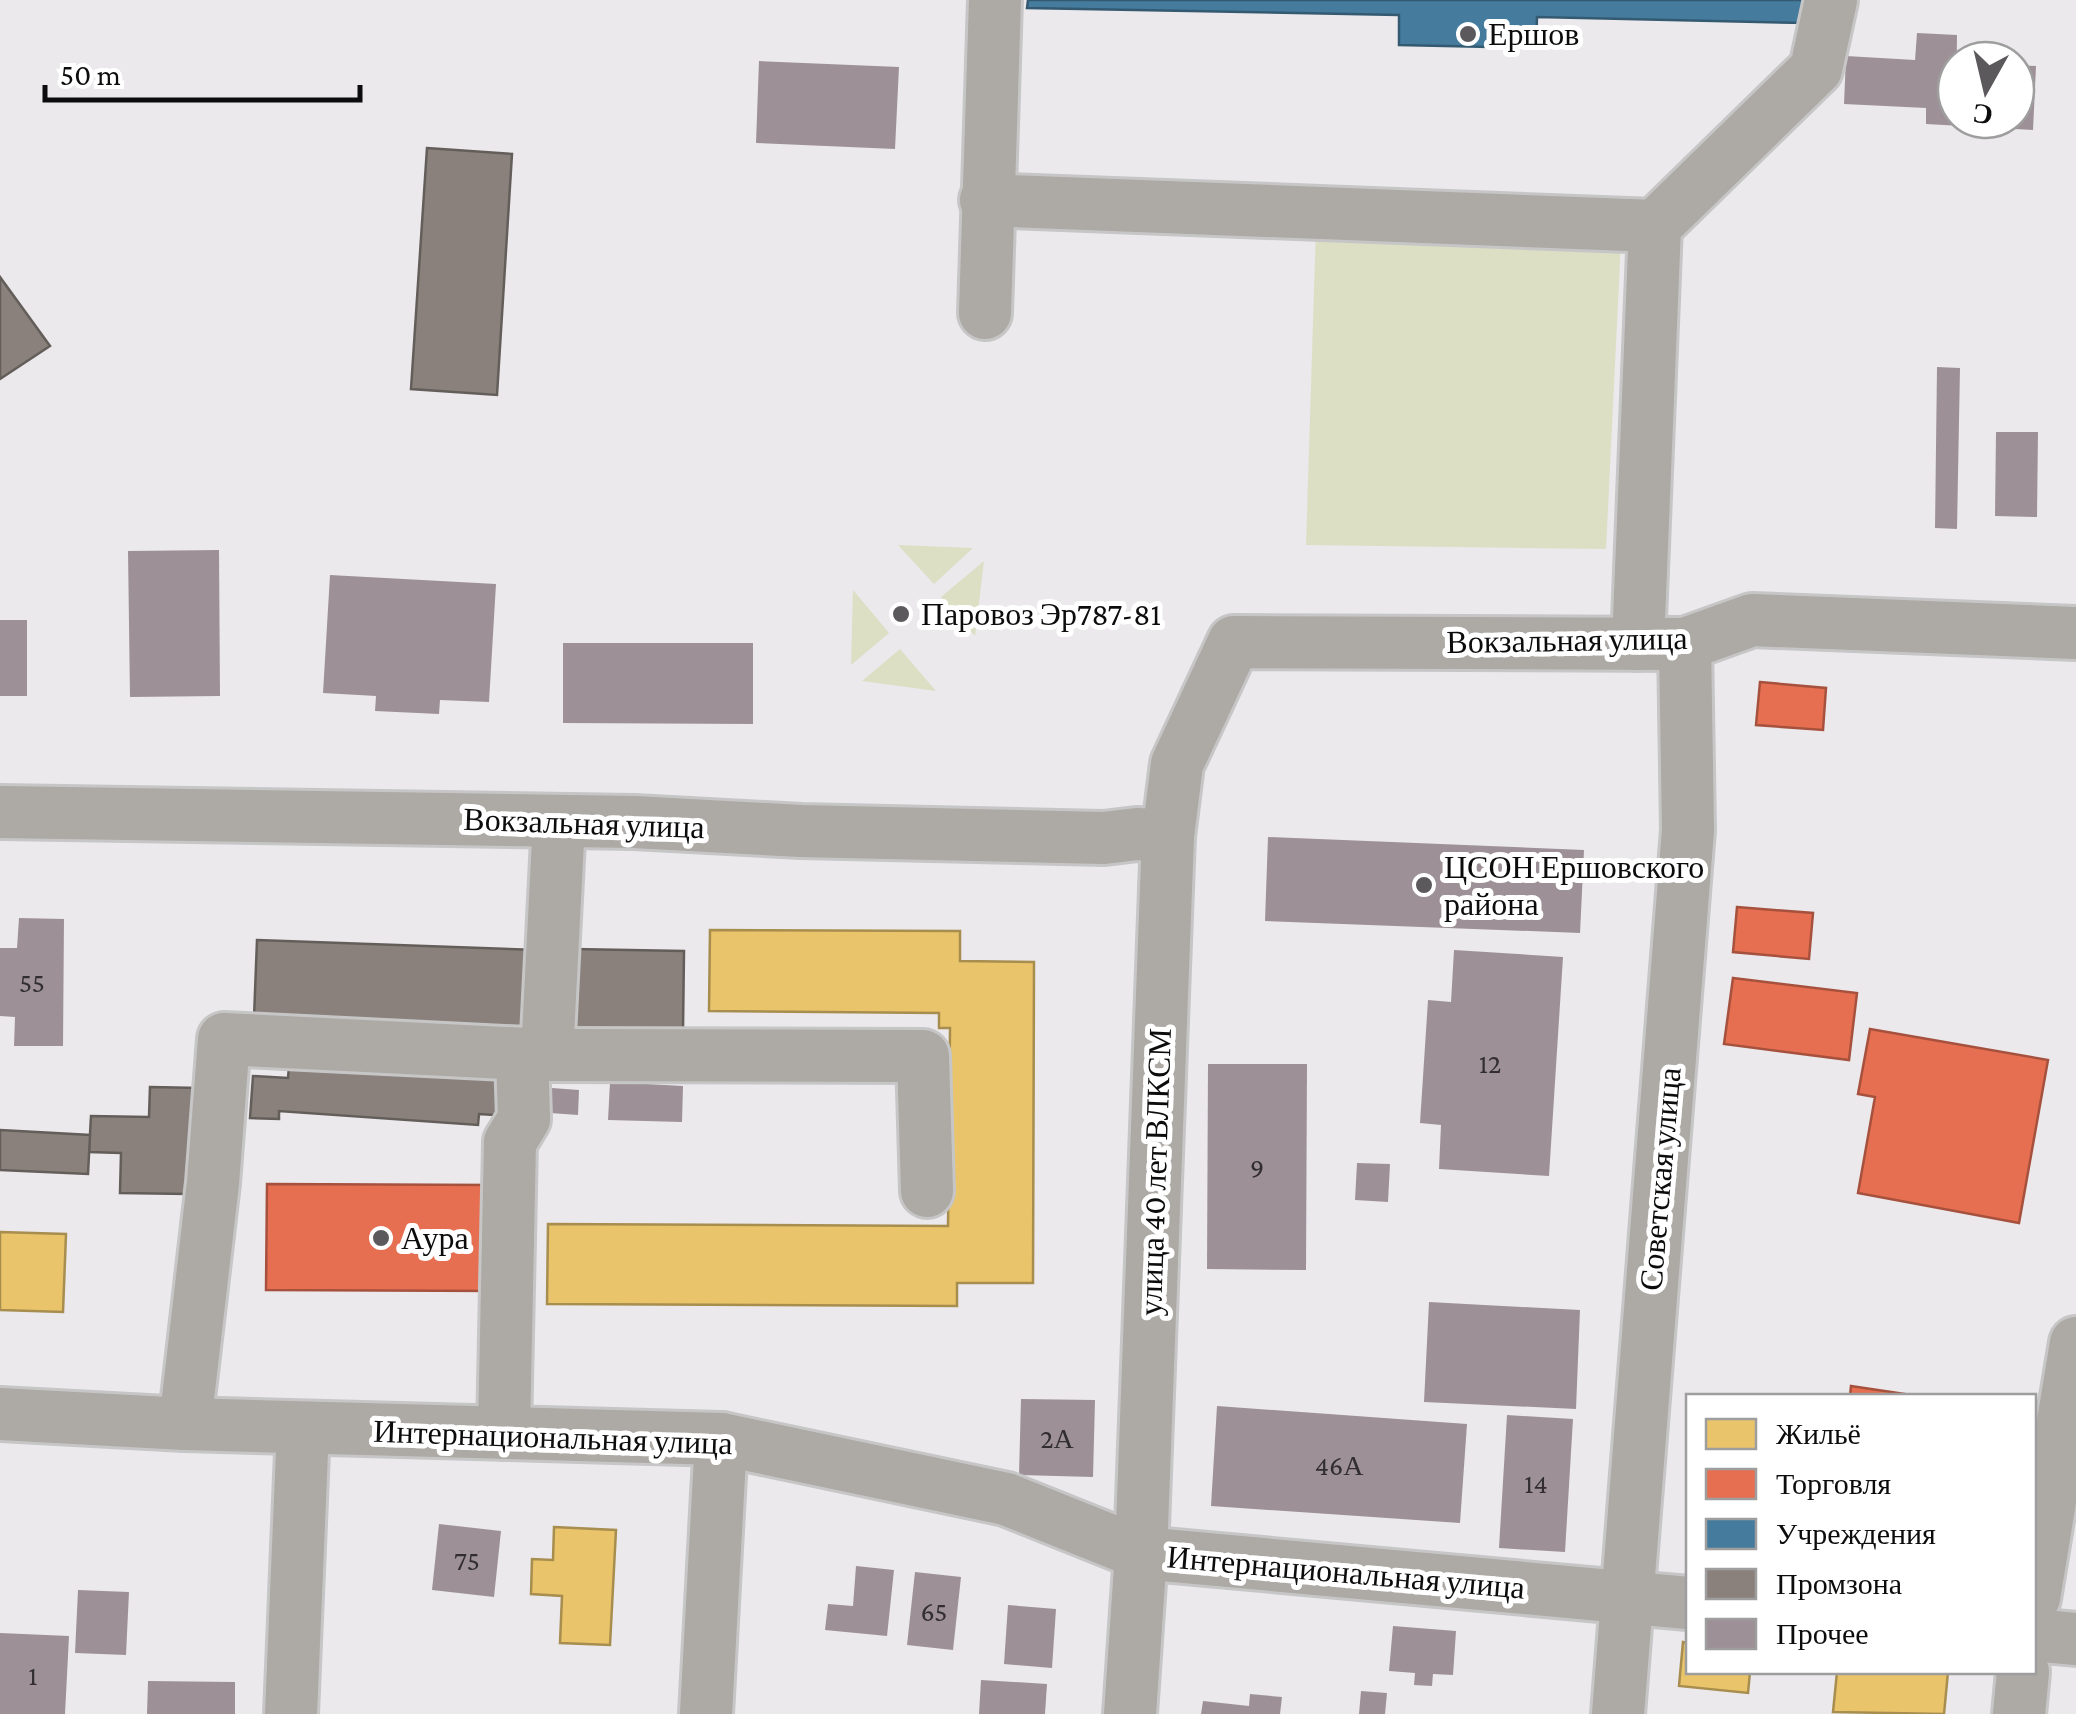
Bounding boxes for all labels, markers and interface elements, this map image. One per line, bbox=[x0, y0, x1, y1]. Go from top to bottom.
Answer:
place label: Ершов bbox=[1488, 16, 1579, 52]
marker: Ершов bbox=[1457, 23, 1479, 45]
scale bar bbox=[45, 40, 360, 102]
north arrow bbox=[1936, 40, 2036, 140]
text: 50 m bbox=[60, 58, 121, 91]
text: С bbox=[1970, 98, 1995, 131]
place label: Паровоз Эр787-81 bbox=[921, 596, 1161, 632]
marker: Паровоз Эр787-81 bbox=[890, 603, 912, 625]
street label: Вокзальная улица bbox=[1446, 620, 1688, 660]
street label: Вокзальная улица bbox=[463, 801, 705, 845]
place label: ЦСОН Ершовского района bbox=[1444, 849, 1704, 922]
marker: ЦСОН Ершовского района bbox=[1413, 874, 1435, 896]
house number: 55 bbox=[19, 967, 45, 998]
street label: улица 40 лет ВЛКСМ bbox=[1132, 1028, 1178, 1316]
house number: 12 bbox=[1479, 1048, 1501, 1079]
street label: Советская улица bbox=[1632, 1066, 1688, 1292]
house number: 9 bbox=[1250, 1152, 1264, 1183]
place label: Аура bbox=[401, 1220, 469, 1256]
marker: Аура bbox=[370, 1227, 392, 1249]
legend bbox=[1686, 1394, 2036, 1674]
street label: Интернациональная улица bbox=[373, 1413, 733, 1461]
text: Жильё bbox=[1776, 1417, 1861, 1450]
house number: 2А bbox=[1040, 1423, 1075, 1454]
house number: 46А bbox=[1315, 1450, 1364, 1481]
text: Торговля bbox=[1776, 1467, 1891, 1500]
house number: 14 bbox=[1524, 1468, 1548, 1499]
text: Учреждения bbox=[1776, 1517, 1936, 1550]
street label: Интернациональная улица bbox=[1165, 1538, 1527, 1606]
house number: 75 bbox=[454, 1545, 480, 1576]
text: Промзона bbox=[1776, 1567, 1902, 1600]
house number: 65 bbox=[920, 1596, 948, 1627]
text: Прочее bbox=[1776, 1617, 1869, 1650]
house number: 1 bbox=[28, 1660, 38, 1691]

